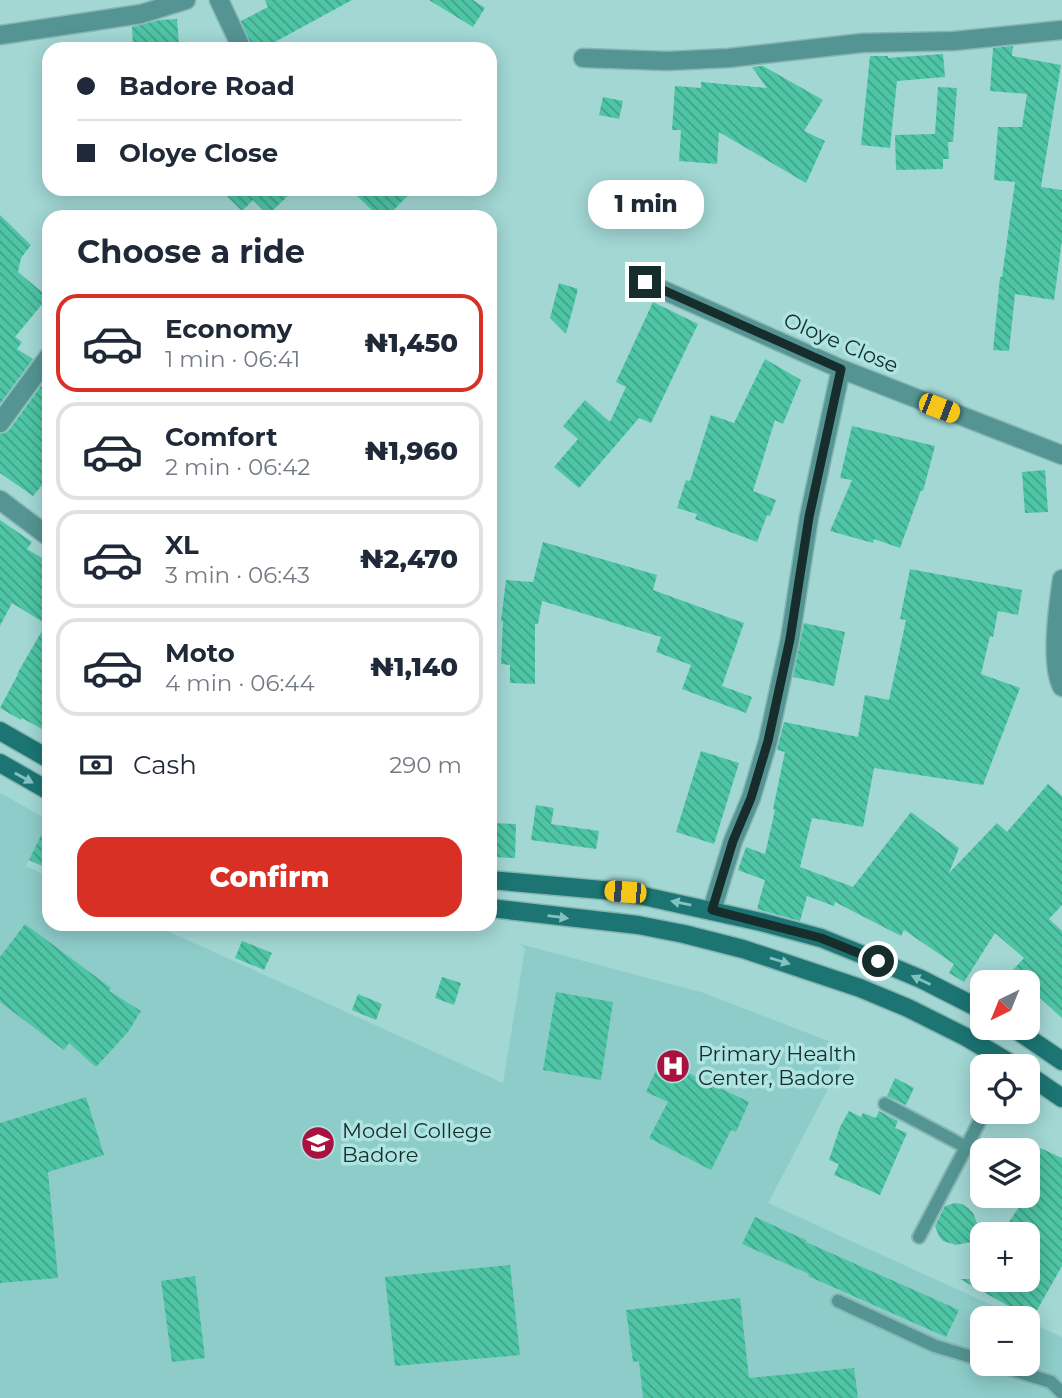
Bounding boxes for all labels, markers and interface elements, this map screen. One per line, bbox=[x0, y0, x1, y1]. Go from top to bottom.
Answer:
text: Badore Road bbox=[119, 70, 295, 102]
text: Oloye Close bbox=[119, 137, 278, 169]
callout: 1 min bbox=[587, 180, 703, 230]
text: 1 min bbox=[614, 190, 678, 218]
text: Choose a ride bbox=[77, 232, 305, 271]
route end bbox=[629, 266, 661, 298]
street label: Oloye Close bbox=[780, 307, 902, 378]
icon: car bbox=[81, 312, 144, 375]
text: Economy bbox=[165, 313, 292, 345]
text: ₦1,450 bbox=[364, 327, 458, 359]
text: 1 min · 06:41 bbox=[165, 345, 300, 373]
car bbox=[916, 391, 963, 425]
icon: car bbox=[81, 420, 144, 483]
text: Comfort bbox=[165, 421, 277, 453]
text: ₦1,960 bbox=[365, 435, 458, 467]
text: 2 min · 06:42 bbox=[165, 453, 310, 481]
icon: car bbox=[81, 528, 144, 591]
text: XL bbox=[165, 529, 199, 561]
text: ₦2,470 bbox=[360, 543, 458, 575]
text: 3 min · 06:43 bbox=[165, 561, 310, 589]
icon: car bbox=[81, 636, 144, 699]
text: Moto bbox=[165, 637, 235, 669]
text: ₦1,140 bbox=[370, 651, 458, 683]
text: 4 min · 06:44 bbox=[165, 669, 315, 697]
icon: cash bbox=[77, 746, 115, 784]
text: Cash bbox=[133, 749, 197, 781]
text: 290 m bbox=[389, 751, 462, 779]
one-way arrow bbox=[14, 772, 34, 783]
button: Confirm bbox=[77, 837, 462, 917]
car bbox=[604, 880, 647, 904]
one-way arrow bbox=[670, 898, 692, 909]
one-way arrow bbox=[547, 911, 569, 922]
route start bbox=[862, 945, 894, 977]
one-way arrow bbox=[770, 956, 791, 966]
north arrow bbox=[970, 970, 1040, 1040]
map controls bbox=[970, 970, 1040, 1376]
one-way arrow bbox=[911, 974, 931, 985]
place label: Primary Health Center, Badore bbox=[698, 1041, 856, 1090]
hospital icon: Primary Health Center, Badore bbox=[654, 1047, 692, 1085]
button: locate bbox=[970, 1054, 1040, 1124]
place label: Model College Badore bbox=[342, 1118, 492, 1167]
school or university icon: Model College Badore bbox=[299, 1124, 337, 1162]
button: layers bbox=[970, 1138, 1040, 1208]
button: + bbox=[970, 1222, 1040, 1292]
button: − bbox=[970, 1306, 1040, 1376]

